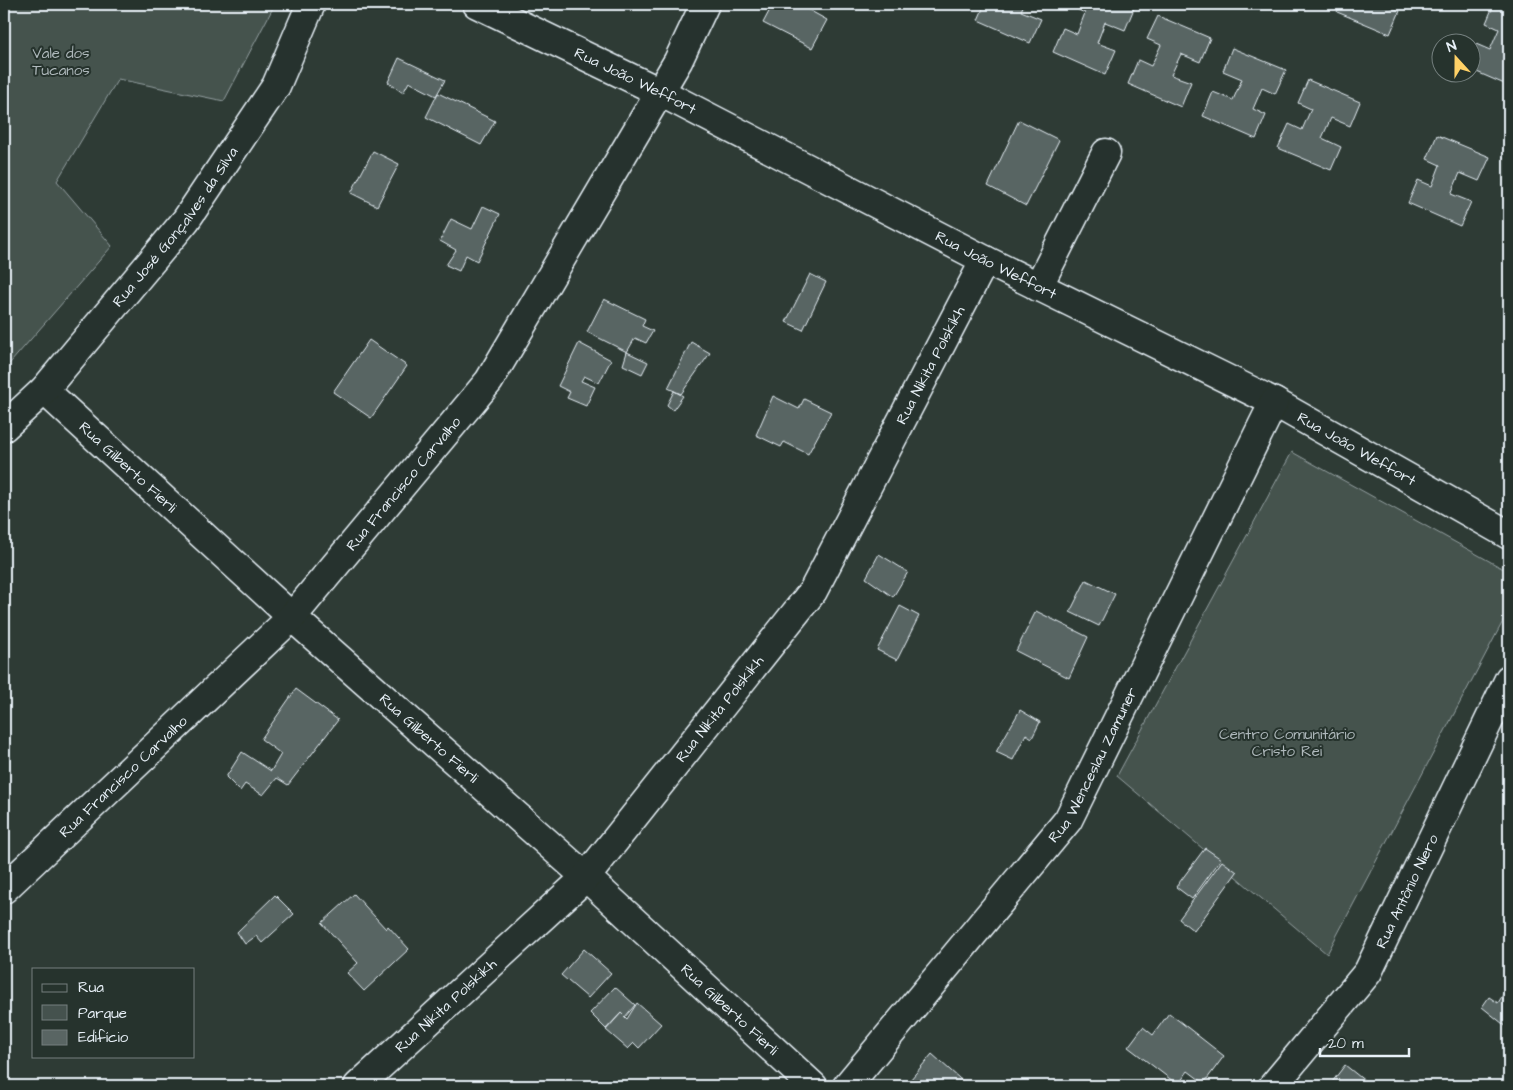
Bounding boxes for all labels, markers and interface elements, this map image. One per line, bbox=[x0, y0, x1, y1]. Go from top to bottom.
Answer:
north arrow bbox=[1430, 32, 1480, 82]
text: N bbox=[1444, 36, 1460, 58]
street label: Rua João Weffort bbox=[571, 42, 700, 120]
park label: Vale dos Tucanos bbox=[32, 43, 90, 81]
street label: Rua José Gonçalves da Silva bbox=[107, 142, 243, 311]
street label: Rua João Weffort bbox=[932, 226, 1060, 304]
street label: Rua Nikita Polskikh bbox=[891, 302, 970, 428]
street label: Rua João Weffort bbox=[1294, 407, 1420, 491]
street label: Rua Francisco Carvalho bbox=[341, 411, 466, 555]
street label: Rua Gilberto Fierli bbox=[74, 417, 182, 518]
street label: Rua Nikita Polskikh bbox=[671, 651, 769, 767]
street label: Rua Wenceslau Zamuner bbox=[1043, 684, 1142, 847]
street label: Rua Gilberto Fierli bbox=[375, 688, 484, 788]
street label: Rua Francisco Carvalho bbox=[54, 710, 192, 842]
park label: Centro Comunitário Cristo Rei bbox=[1219, 724, 1355, 762]
street label: Rua Antônio Niero bbox=[1370, 830, 1444, 952]
street label: Rua Nikita Polskikh bbox=[390, 953, 502, 1058]
street label: Rua Gilberto Fierli bbox=[676, 959, 784, 1060]
legend bbox=[32, 968, 195, 1058]
text: Rua bbox=[78, 977, 104, 998]
text: Parque bbox=[78, 1003, 127, 1024]
scale bar bbox=[1320, 1025, 1409, 1057]
text: Edifício bbox=[78, 1027, 129, 1048]
text: 20 m bbox=[1328, 1033, 1364, 1054]

